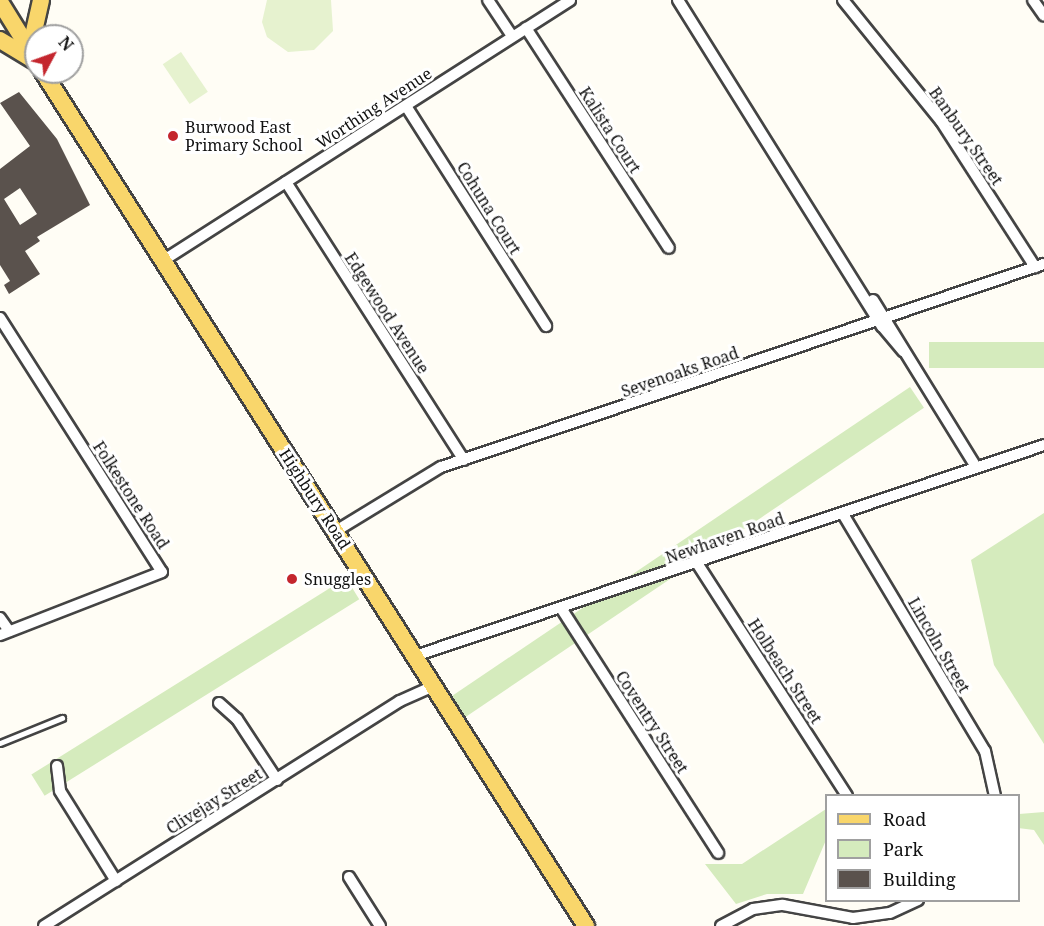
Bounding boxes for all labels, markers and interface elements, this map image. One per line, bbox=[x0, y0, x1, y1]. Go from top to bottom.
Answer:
north arrow bbox=[24, 24, 84, 84]
text: N bbox=[54, 32, 79, 55]
street label: Worthing Avenue bbox=[313, 64, 435, 152]
street label: Kalista Court bbox=[575, 83, 645, 177]
street label: Banbury Street bbox=[925, 83, 1007, 189]
place label: Burwood East Primary School bbox=[185, 117, 302, 155]
marker: Burwood East Primary School bbox=[166, 129, 180, 143]
street label: Cohuna Court bbox=[453, 158, 525, 258]
street label: Edgewood Avenue bbox=[341, 249, 433, 377]
street label: Sevenoaks Road bbox=[619, 343, 741, 401]
street label: Folkestone Road bbox=[89, 438, 173, 552]
street label: Highbury Road bbox=[275, 445, 355, 553]
street label: Newhaven Road bbox=[663, 509, 787, 567]
place label: Snuggles bbox=[304, 569, 371, 589]
marker: Snuggles bbox=[285, 572, 299, 586]
street label: Lincoln Street bbox=[904, 594, 974, 696]
street label: Holbeach Street bbox=[744, 615, 826, 727]
street label: Coventry Street bbox=[612, 667, 692, 777]
street label: Clivejay Street bbox=[163, 764, 265, 838]
legend bbox=[825, 794, 1020, 902]
text: Road bbox=[883, 807, 926, 831]
text: Park bbox=[883, 837, 923, 861]
text: Building bbox=[883, 867, 956, 891]

